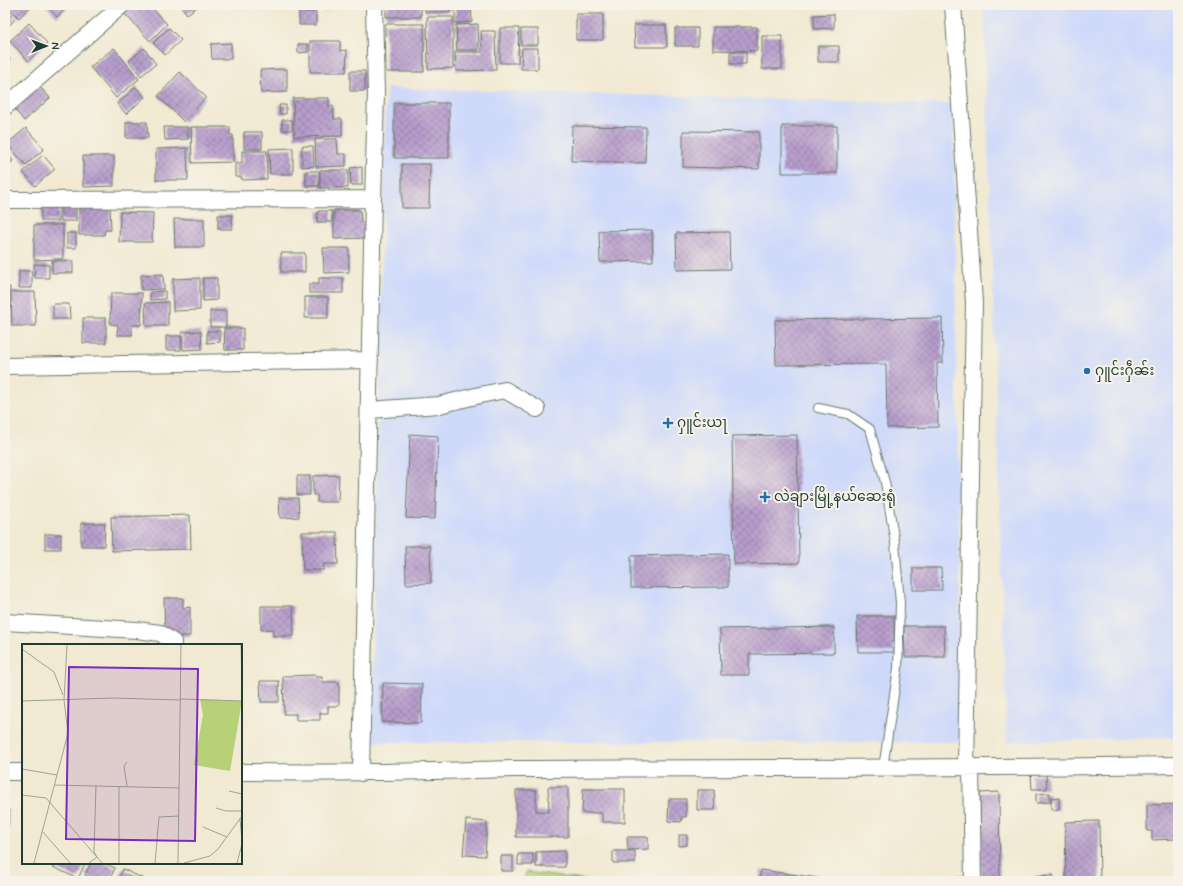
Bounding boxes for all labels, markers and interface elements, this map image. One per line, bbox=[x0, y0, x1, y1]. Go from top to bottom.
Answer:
north arrow bbox=[26, 26, 66, 66]
text: N bbox=[48, 42, 62, 50]
place label: ႁူင်းႁဵၼ်း bbox=[1095, 360, 1154, 382]
marker: ႁူင်းႁဵၼ်း bbox=[1082, 366, 1092, 376]
place label: ႁူင်းယႃ bbox=[677, 412, 728, 434]
marker: ႁူင်းယႃ bbox=[662, 417, 674, 429]
place label: လဲချားမြို့နယ်ဆေးရုံ bbox=[774, 486, 896, 508]
marker: လဲချားမြို့နယ်ဆေးရုံ bbox=[759, 491, 771, 503]
inset map bbox=[22, 644, 242, 864]

